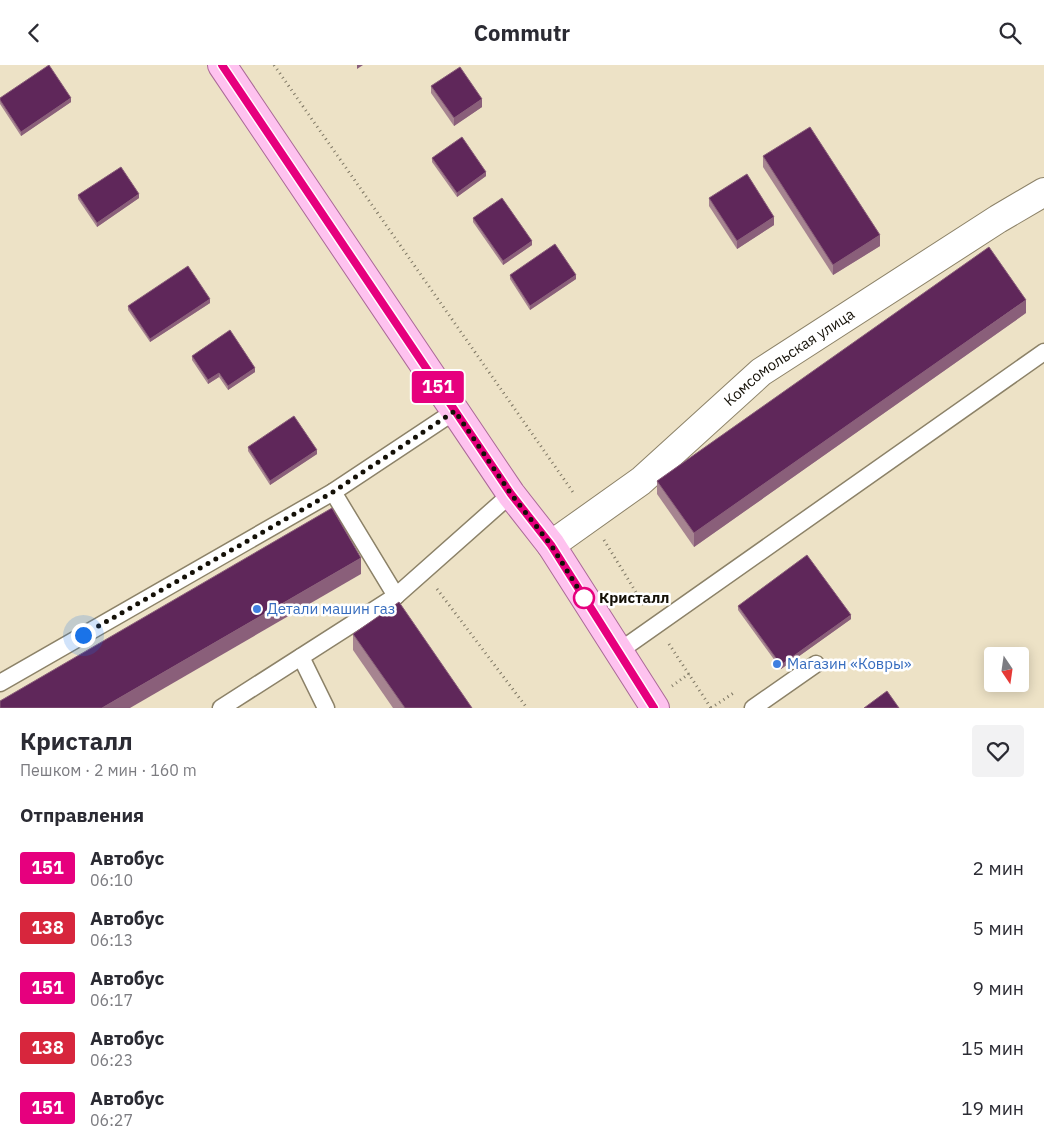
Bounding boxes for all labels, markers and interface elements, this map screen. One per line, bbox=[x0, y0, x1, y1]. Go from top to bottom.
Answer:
text: Commutr bbox=[474, 18, 570, 47]
icon: back bbox=[20, 19, 48, 47]
icon: search bbox=[996, 19, 1024, 47]
street label: Комсомольская улица bbox=[720, 304, 858, 410]
line badge: 151 bbox=[409, 371, 467, 403]
text: 151 bbox=[422, 375, 454, 398]
marker: Кристалл bbox=[573, 587, 595, 609]
place label: Кристалл bbox=[599, 588, 669, 607]
place label: Детали машин газ bbox=[267, 599, 395, 618]
marker: Детали машин газ bbox=[251, 603, 263, 615]
your location bbox=[71, 623, 96, 648]
north arrow bbox=[984, 647, 1029, 693]
map controls bbox=[984, 647, 1029, 692]
place label: Магазин «Ковры» bbox=[787, 654, 912, 673]
marker: Магазин «Ковры» bbox=[771, 658, 783, 670]
text: Кристалл bbox=[20, 725, 133, 757]
button: heart bbox=[972, 725, 1024, 777]
text: Пешком · 2 мин · 160 m bbox=[20, 760, 197, 780]
text: Отправления bbox=[20, 803, 144, 827]
text: Автобус bbox=[90, 846, 164, 870]
text: 151 bbox=[31, 856, 64, 879]
text: 2 мин bbox=[973, 856, 1024, 880]
text: 06:10 bbox=[90, 870, 133, 890]
text: Автобус bbox=[90, 906, 164, 930]
text: 138 bbox=[31, 916, 64, 939]
text: 5 мин bbox=[973, 916, 1024, 940]
text: 06:13 bbox=[90, 930, 133, 950]
text: Автобус bbox=[90, 966, 164, 990]
text: 151 bbox=[31, 976, 64, 999]
text: 9 мин bbox=[973, 976, 1024, 1000]
text: 06:17 bbox=[90, 990, 133, 1010]
text: Автобус bbox=[90, 1026, 164, 1050]
text: 138 bbox=[31, 1036, 64, 1059]
text: 15 мин bbox=[961, 1036, 1024, 1060]
text: 06:23 bbox=[90, 1050, 133, 1070]
text: Автобус bbox=[90, 1086, 164, 1110]
text: 151 bbox=[31, 1096, 64, 1119]
text: 19 мин bbox=[961, 1096, 1024, 1120]
text: 06:27 bbox=[90, 1110, 133, 1130]

